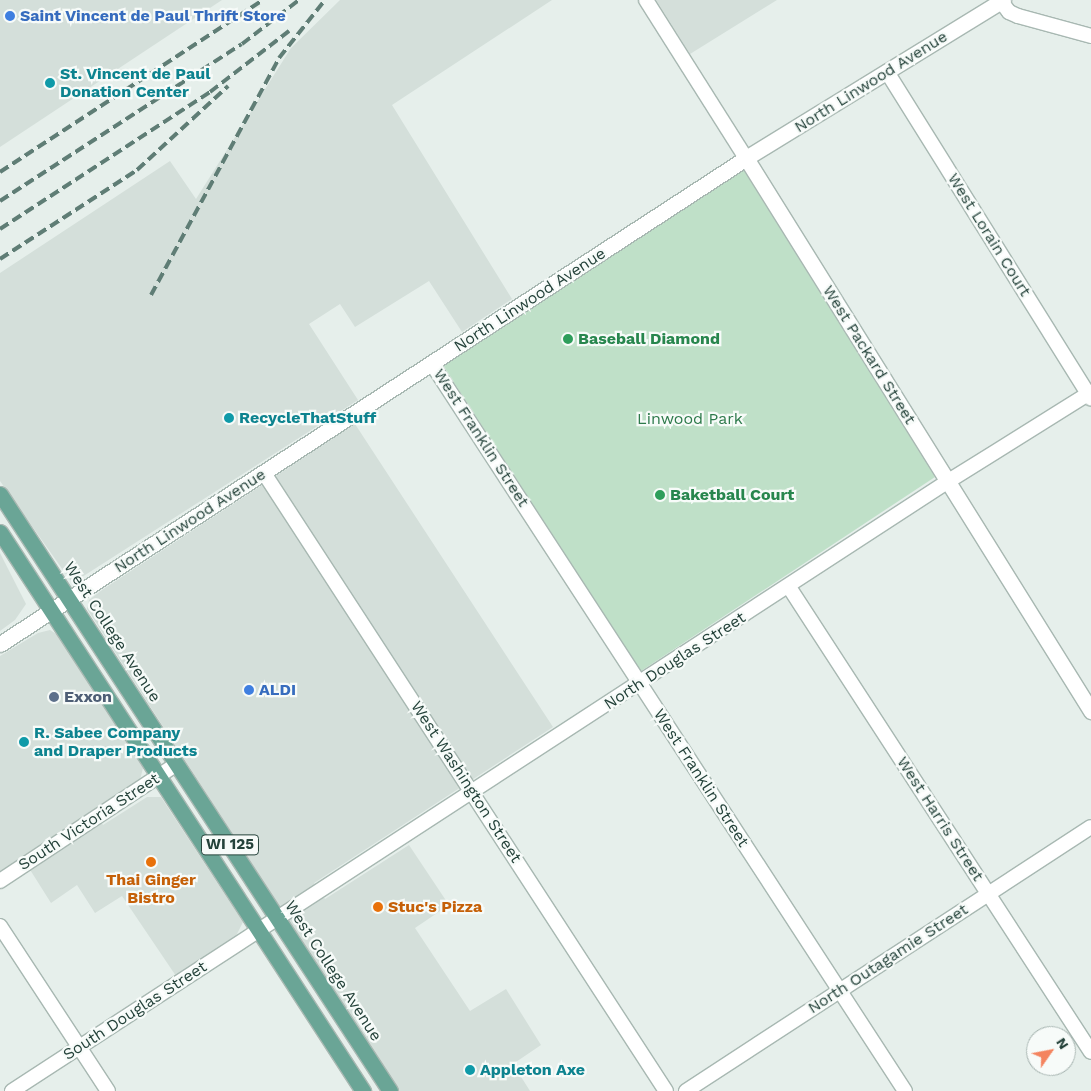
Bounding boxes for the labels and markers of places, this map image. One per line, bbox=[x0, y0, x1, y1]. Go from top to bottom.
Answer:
place label: Saint Vincent de Paul Thrift Store bbox=[20, 6, 287, 26]
marker: Saint Vincent de Paul Thrift Store bbox=[4, 10, 16, 22]
place label: St. Vincent de Paul Donation Center bbox=[60, 64, 211, 102]
marker: St. Vincent de Paul Donation Center bbox=[44, 77, 56, 89]
place label: Baseball Diamond bbox=[578, 329, 720, 349]
marker: Baseball Diamond bbox=[562, 333, 574, 345]
place label: RecycleThatStuff bbox=[239, 408, 376, 428]
marker: RecycleThatStuff bbox=[223, 412, 235, 424]
place label: Baketball Court bbox=[670, 485, 794, 505]
marker: Baketball Court bbox=[654, 489, 666, 501]
place label: ALDI bbox=[259, 680, 296, 700]
marker: ALDI bbox=[243, 684, 255, 696]
place label: Exxon bbox=[64, 687, 112, 707]
marker: Exxon bbox=[48, 691, 60, 703]
place label: R. Sabee Company and Draper Products bbox=[34, 723, 198, 761]
marker: R. Sabee Company and Draper Products bbox=[18, 736, 30, 748]
marker: Thai Ginger Bistro bbox=[145, 856, 157, 868]
place label: Thai Ginger Bistro bbox=[106, 870, 196, 908]
place label: Stuc's Pizza bbox=[388, 897, 482, 917]
marker: Stuc's Pizza bbox=[372, 901, 384, 913]
place label: Appleton Axe bbox=[480, 1060, 585, 1080]
marker: Appleton Axe bbox=[464, 1064, 476, 1076]

